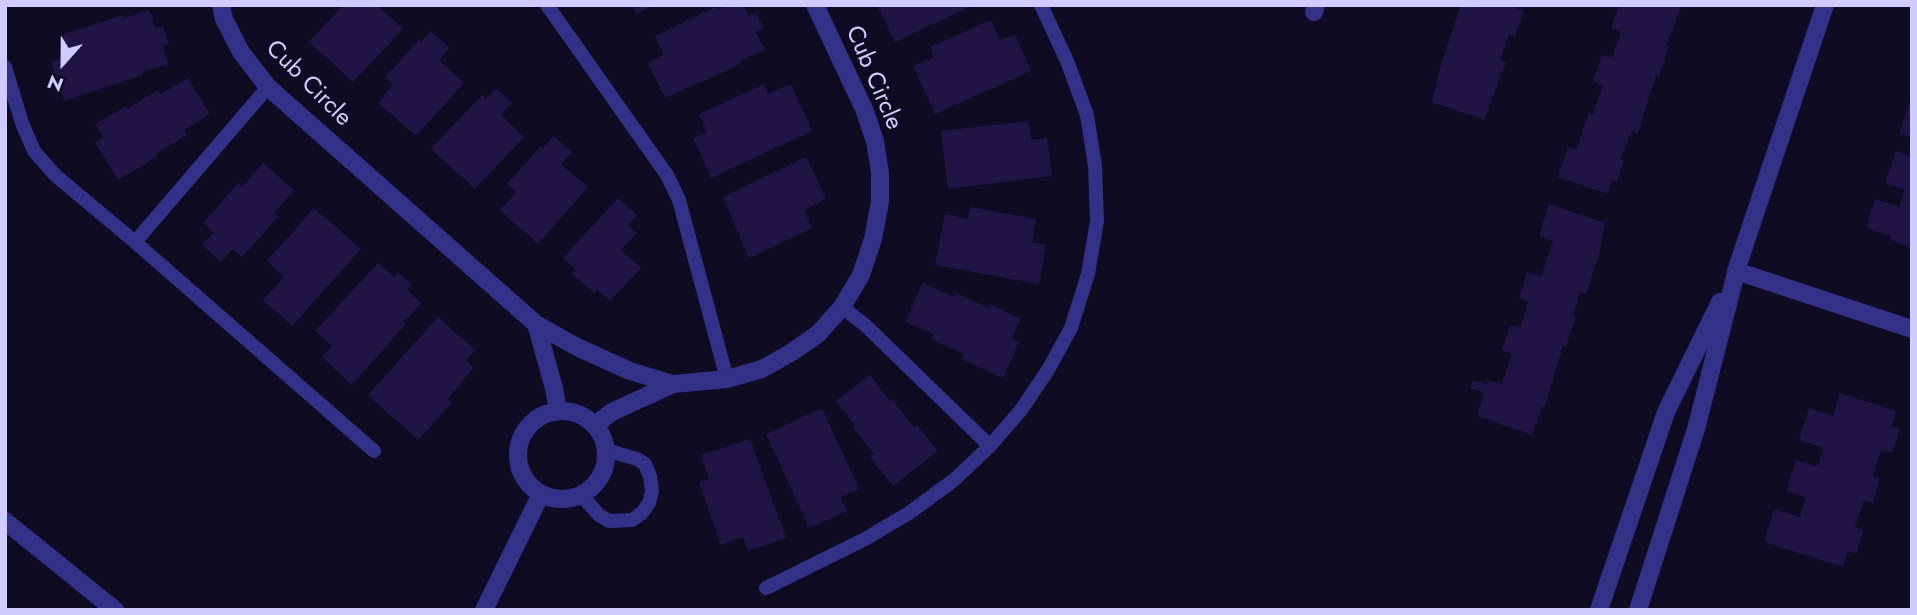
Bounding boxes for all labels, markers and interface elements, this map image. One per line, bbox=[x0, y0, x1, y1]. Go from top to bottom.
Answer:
street label: Cub Circle bbox=[838, 22, 908, 134]
north arrow bbox=[28, 28, 98, 98]
street label: Cub Circle bbox=[259, 35, 357, 133]
text: N bbox=[43, 68, 67, 98]

